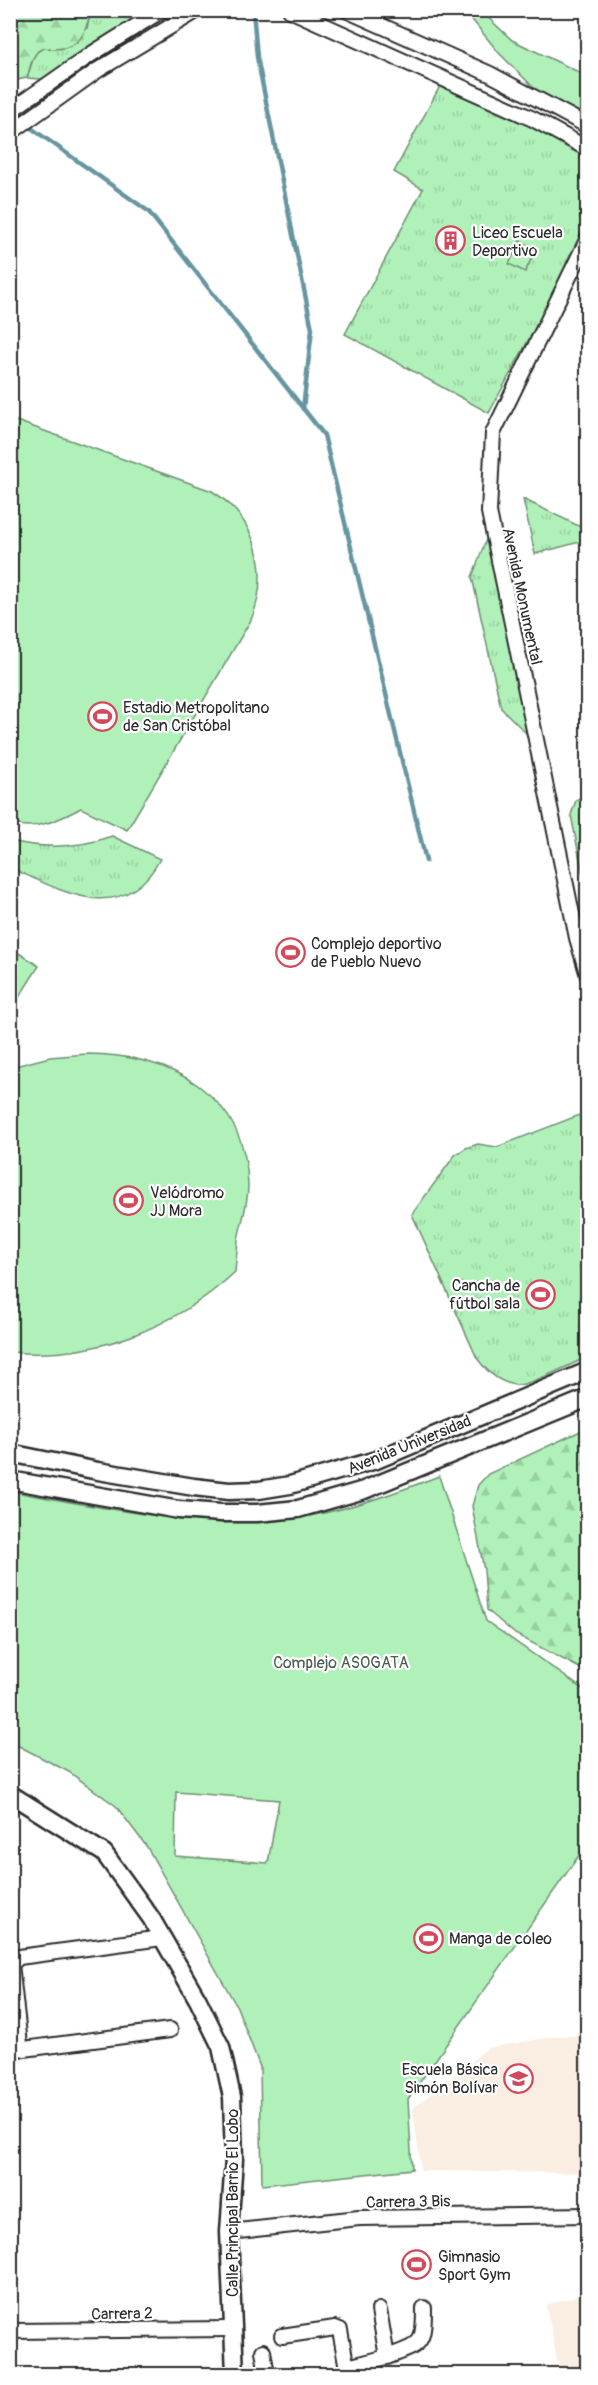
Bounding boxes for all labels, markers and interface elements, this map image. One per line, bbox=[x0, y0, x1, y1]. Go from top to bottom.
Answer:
place label: Liceo Escuela Deportivo bbox=[472, 223, 563, 261]
building icon: Liceo Escuela Deportivo bbox=[435, 225, 467, 257]
street label: Avenida Monumental bbox=[498, 526, 546, 667]
place label: Estadio Metropolitano de San Cristóbal bbox=[123, 698, 270, 736]
sports icon: Estadio Metropolitano de San Cristóbal bbox=[86, 700, 118, 732]
place label: Complejo deportivo de Pueblo Nuevo bbox=[311, 934, 442, 972]
sports icon: Complejo deportivo de Pueblo Nuevo bbox=[274, 936, 306, 968]
place label: Velódromo JJ Mora bbox=[150, 1183, 225, 1221]
sports icon: Velódromo JJ Mora bbox=[113, 1185, 145, 1217]
place label: Cancha de fútbol sala bbox=[449, 1276, 520, 1314]
sports icon: Cancha de fútbol sala bbox=[525, 1278, 557, 1310]
street label: Avenida Universidad bbox=[345, 1411, 474, 1479]
park label: Complejo ASOGATA bbox=[273, 1653, 409, 1673]
sports icon: Manga de coleo bbox=[412, 1922, 444, 1954]
place label: Manga de coleo bbox=[449, 1929, 552, 1949]
place label: Escuela Básica Simón Bolívar bbox=[402, 2060, 498, 2098]
school or university icon: Escuela Básica Simón Bolívar bbox=[503, 2062, 535, 2094]
street label: Calle Principal Barrio El Lobo bbox=[223, 2109, 243, 2297]
street label: Carrera 3 Bis bbox=[366, 2191, 450, 2213]
place label: Gimnasio Sport Gym bbox=[438, 2247, 511, 2285]
sports icon: Gimnasio Sport Gym bbox=[401, 2249, 433, 2281]
street label: Carrera 2 bbox=[91, 2303, 153, 2325]

